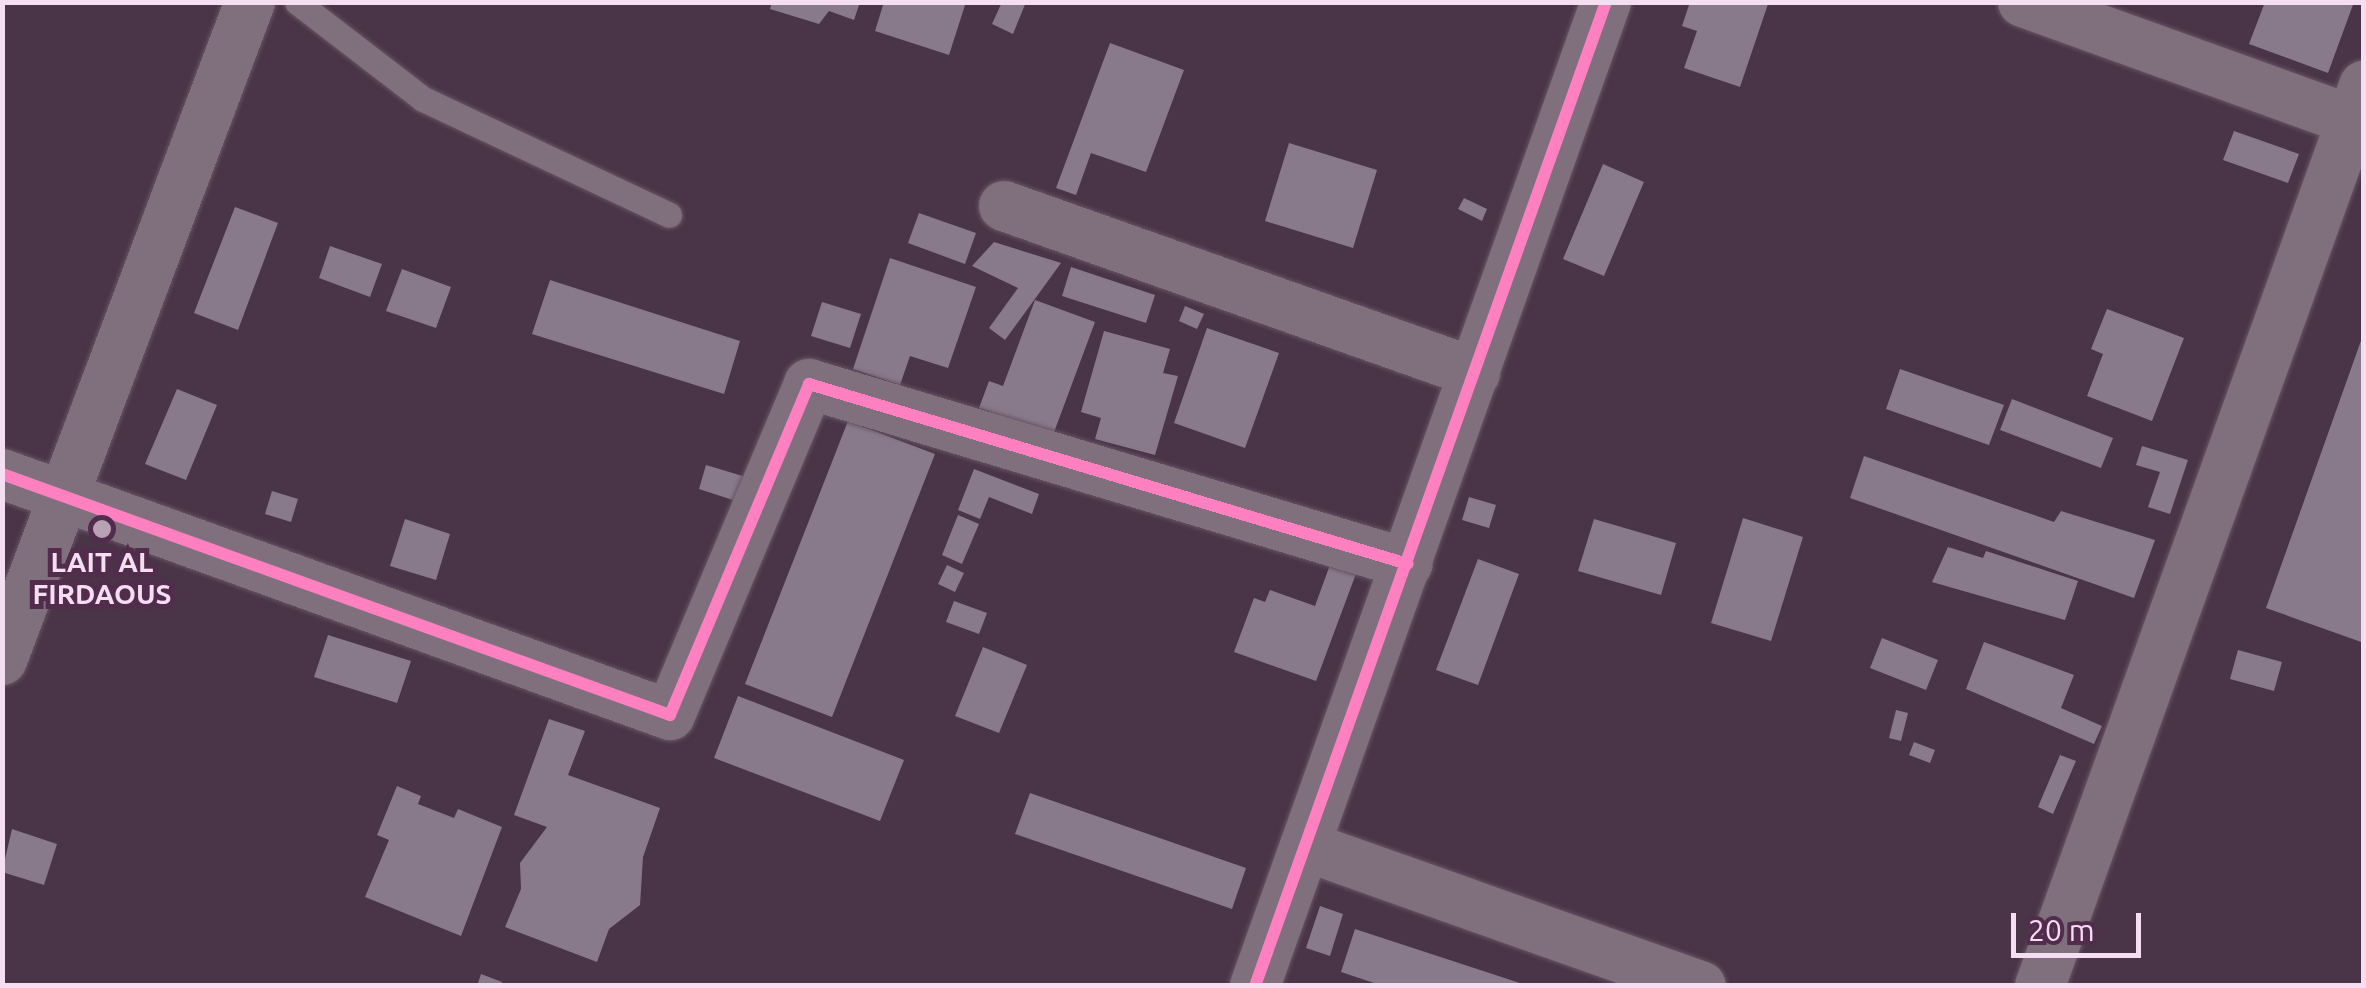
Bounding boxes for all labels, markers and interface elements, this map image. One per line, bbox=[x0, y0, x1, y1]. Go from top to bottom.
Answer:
marker: LAIT AL FIRDAOUS bbox=[91, 518, 113, 540]
place label: LAIT AL FIRDAOUS bbox=[32, 545, 172, 611]
scale bar bbox=[2016, 893, 2146, 955]
text: 20 m bbox=[2028, 913, 2095, 947]

